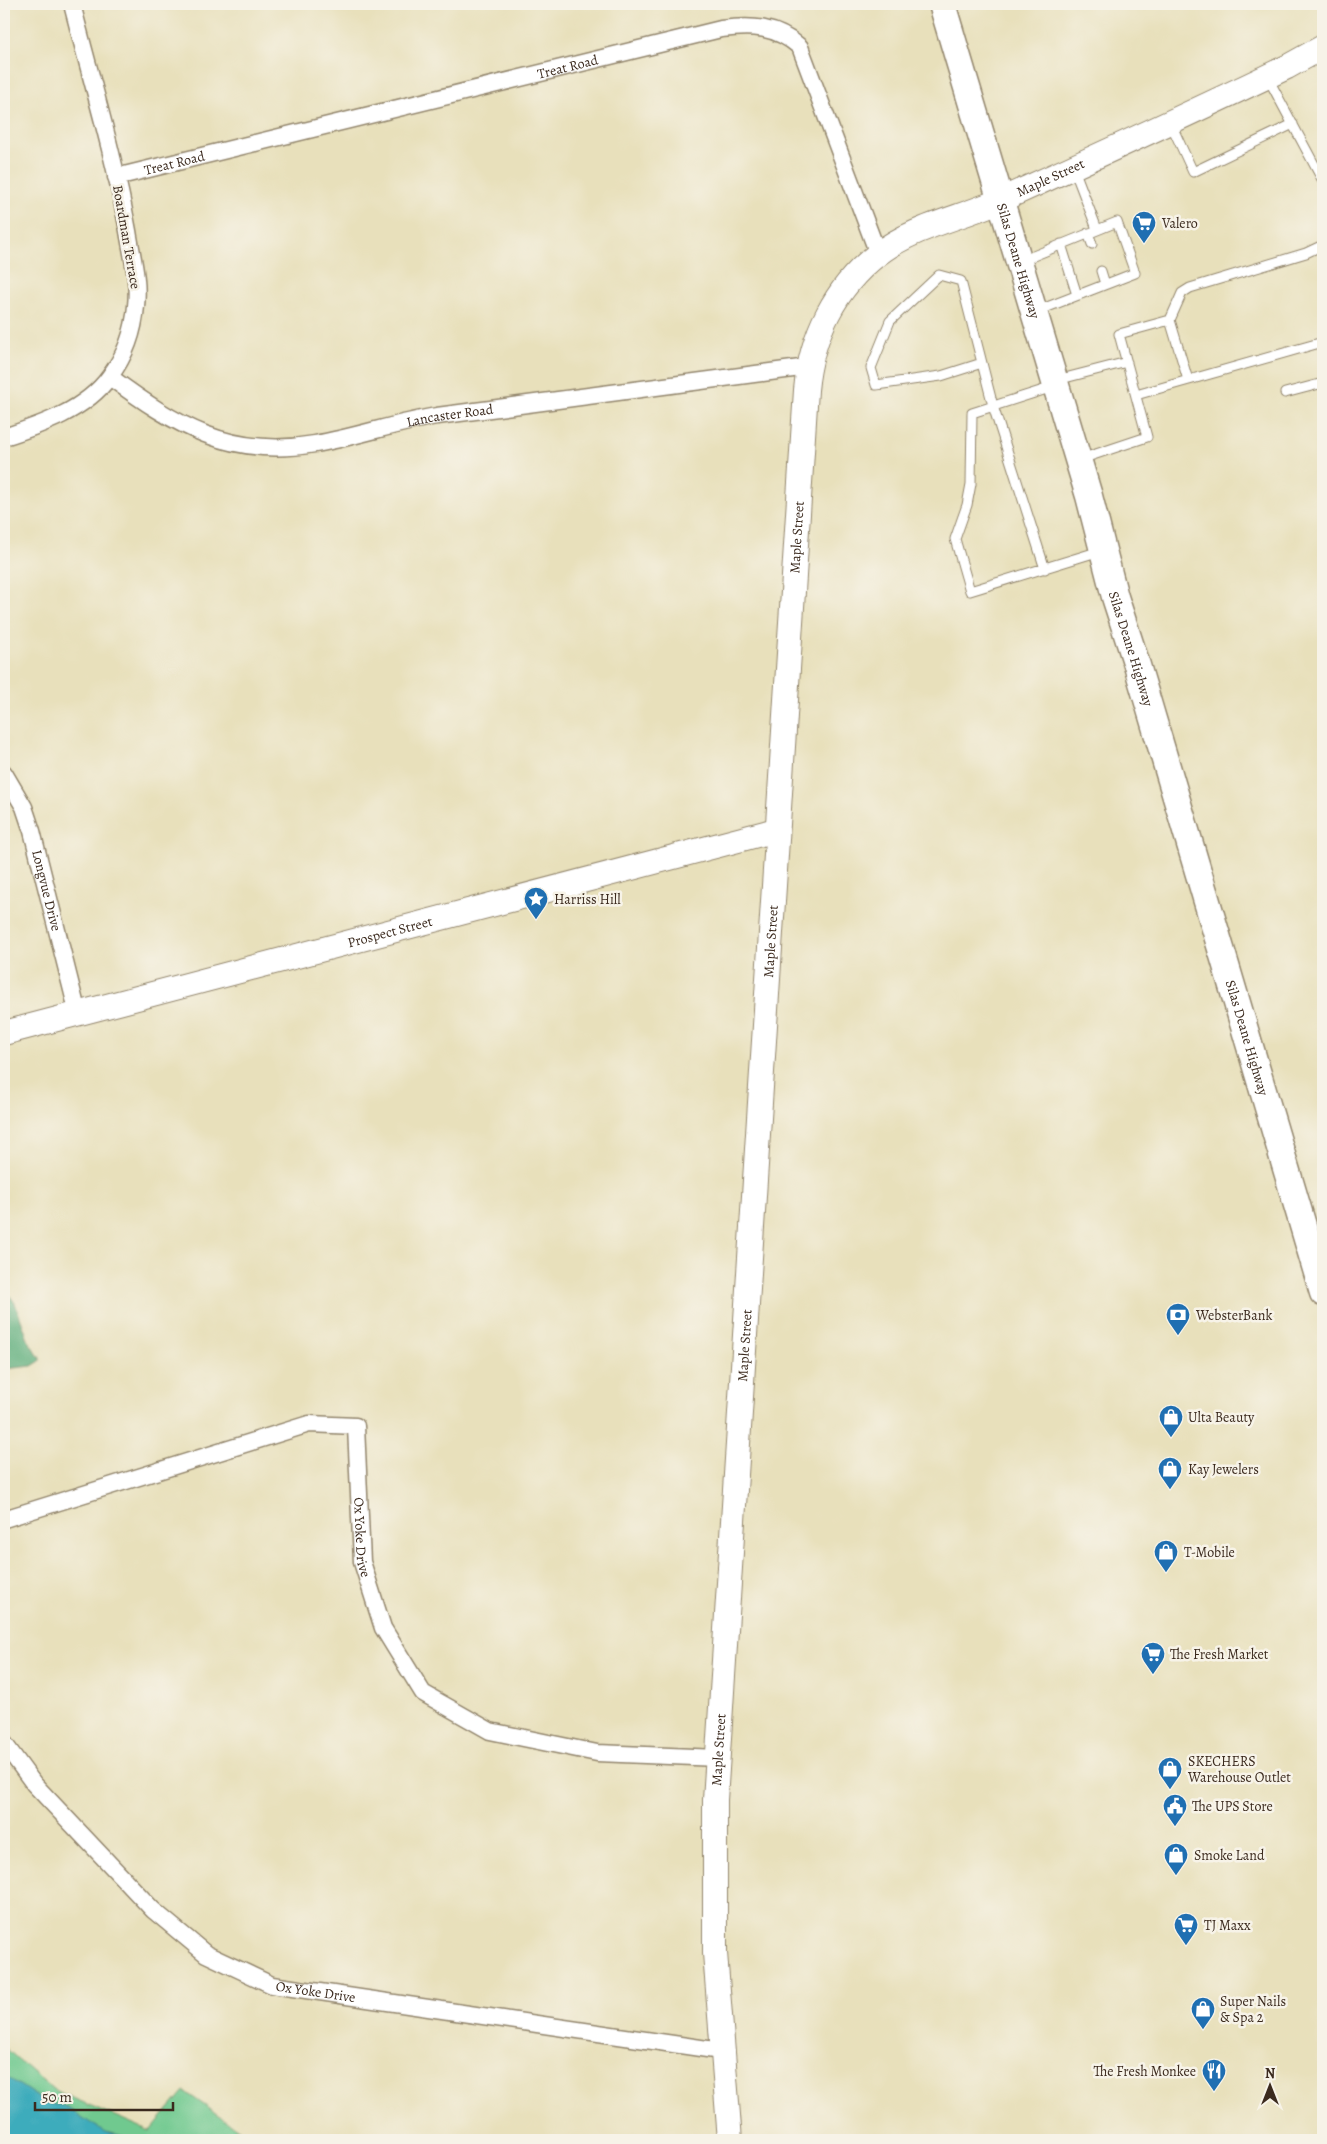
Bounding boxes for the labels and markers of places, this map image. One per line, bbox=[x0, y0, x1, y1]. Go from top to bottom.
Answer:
supermarket icon: Valero bbox=[1131, 210, 1157, 244]
place label: Valero bbox=[1161, 214, 1198, 233]
place icon: Harriss Hill bbox=[523, 886, 549, 920]
place label: Harriss Hill bbox=[554, 890, 621, 909]
bank icon: WebsterBank bbox=[1165, 1302, 1191, 1336]
place label: WebsterBank bbox=[1195, 1306, 1272, 1325]
shop icon: Ulta Beauty bbox=[1158, 1404, 1184, 1438]
place label: Ulta Beauty bbox=[1188, 1408, 1255, 1427]
shop icon: Kay Jewelers bbox=[1157, 1456, 1183, 1490]
place label: Kay Jewelers bbox=[1188, 1460, 1259, 1479]
shop icon: T-Mobile bbox=[1153, 1539, 1179, 1573]
place label: T-Mobile bbox=[1184, 1543, 1235, 1562]
supermarket icon: The Fresh Market bbox=[1140, 1641, 1166, 1675]
place label: The Fresh Market bbox=[1170, 1645, 1269, 1664]
place label: SKECHERS Warehouse Outlet bbox=[1187, 1752, 1291, 1787]
shop icon: SKECHERS Warehouse Outlet bbox=[1157, 1756, 1183, 1790]
public building icon: The UPS Store bbox=[1162, 1793, 1188, 1827]
place label: The UPS Store bbox=[1192, 1797, 1273, 1816]
shop icon: Smoke Land bbox=[1163, 1842, 1189, 1876]
place label: Smoke Land bbox=[1194, 1846, 1265, 1865]
supermarket icon: TJ Maxx bbox=[1173, 1912, 1199, 1946]
place label: TJ Maxx bbox=[1204, 1916, 1251, 1935]
place label: Super Nails & Spa 2 bbox=[1220, 1992, 1286, 2027]
shop icon: Super Nails & Spa 2 bbox=[1190, 1996, 1216, 2030]
restaurant icon: The Fresh Monkee bbox=[1201, 2058, 1227, 2092]
place label: The Fresh Monkee bbox=[1093, 2062, 1196, 2081]

